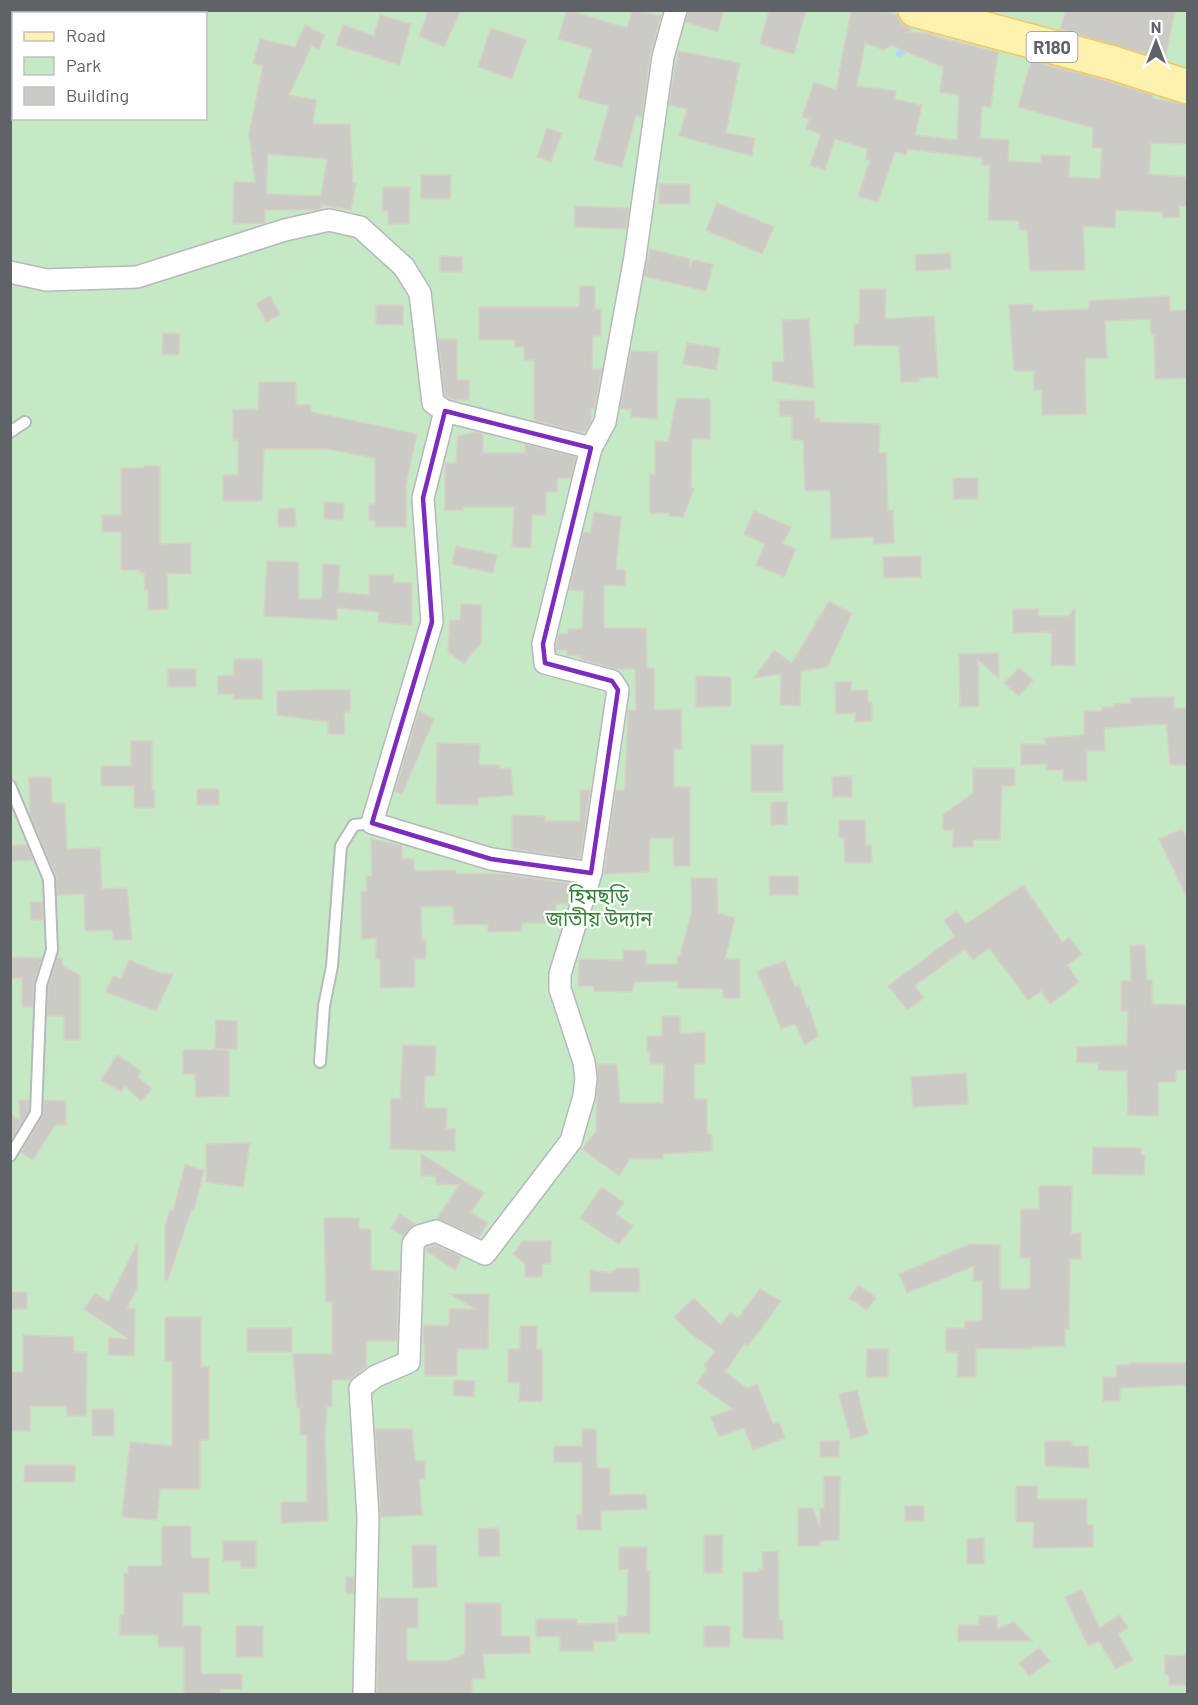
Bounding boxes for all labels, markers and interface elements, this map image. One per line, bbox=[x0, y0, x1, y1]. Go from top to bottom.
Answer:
legend bbox=[12, 12, 207, 120]
north arrow bbox=[1126, 12, 1186, 72]
text: N bbox=[1151, 17, 1161, 36]
text: Road bbox=[66, 24, 106, 46]
road number: R180 bbox=[1026, 32, 1078, 62]
text: Park bbox=[66, 54, 101, 76]
text: Building bbox=[66, 84, 129, 106]
park label: হিমছড়ি জাতীয় উদ্যান bbox=[545, 883, 653, 930]

